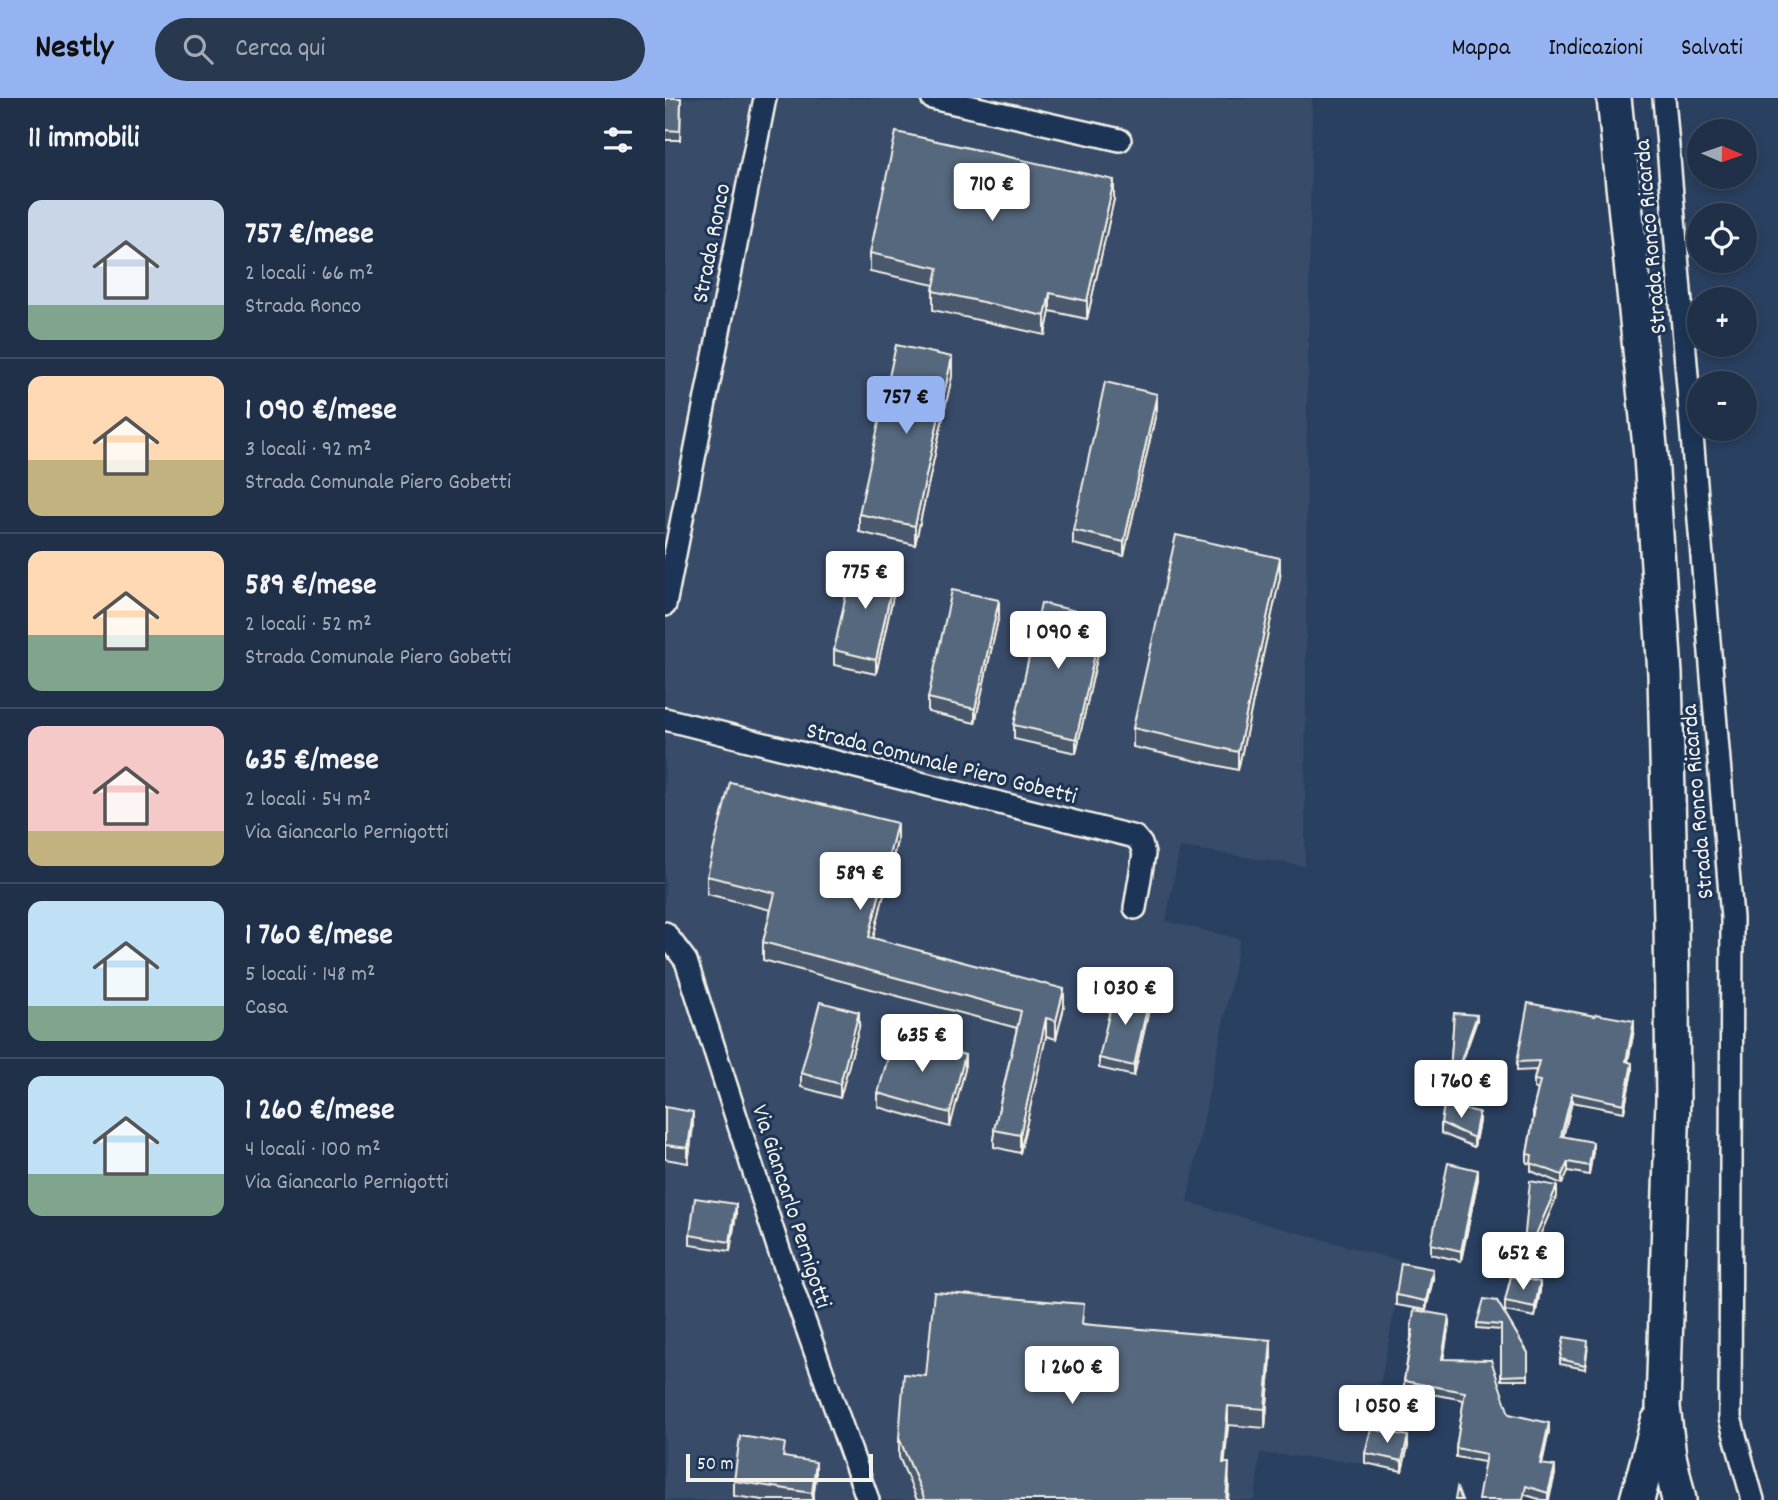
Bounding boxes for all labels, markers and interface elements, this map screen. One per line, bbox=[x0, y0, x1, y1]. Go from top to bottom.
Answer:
search box bbox=[155, 18, 645, 81]
text: Nestly bbox=[35, 26, 113, 73]
icon: search bbox=[179, 30, 217, 68]
text: Cerca qui bbox=[235, 31, 325, 68]
text: Mappa bbox=[1451, 32, 1510, 66]
text: Indicazioni bbox=[1548, 32, 1643, 66]
text: Salvati bbox=[1681, 32, 1743, 66]
text: 11 immobili bbox=[28, 119, 139, 162]
north arrow bbox=[1687, 119, 1757, 189]
map controls bbox=[1687, 119, 1757, 441]
icon: filters bbox=[599, 121, 637, 159]
street label: Strada Ronco Ricarda bbox=[1626, 137, 1677, 335]
pin: 710 € bbox=[943, 164, 1041, 223]
text: 710 € bbox=[970, 169, 1014, 202]
street label: Strada Ronco bbox=[685, 181, 741, 306]
button: locate bbox=[1687, 203, 1757, 273]
text: 757 €/mese bbox=[245, 215, 374, 258]
icon: home bbox=[84, 228, 168, 312]
text: 2 locali · 66 m² bbox=[245, 258, 374, 291]
button: + bbox=[1687, 287, 1757, 357]
text: Strada Ronco bbox=[245, 291, 361, 324]
button: − bbox=[1687, 371, 1757, 441]
pin: 757 € bbox=[857, 376, 955, 436]
text: 757 € bbox=[883, 382, 929, 415]
text: 1 090 €/mese bbox=[245, 391, 397, 434]
icon: home bbox=[84, 404, 168, 488]
text: 3 locali · 92 m² bbox=[245, 434, 372, 467]
text: Strada Comunale Piero Gobetti bbox=[245, 467, 511, 500]
pin: 775 € bbox=[816, 552, 914, 611]
text: 775 € bbox=[842, 557, 888, 590]
text: 589 €/mese bbox=[245, 566, 376, 609]
icon: home bbox=[84, 579, 168, 663]
text: 2 locali · 52 m² bbox=[245, 609, 372, 642]
pin: 1 090 € bbox=[993, 612, 1123, 671]
text: 1 090 € bbox=[1026, 617, 1090, 650]
text: Strada Comunale Piero Gobetti bbox=[245, 642, 511, 675]
street label: Strada Ronco Ricarda bbox=[1673, 702, 1724, 900]
street label: Strada Comunale Piero Gobetti bbox=[802, 715, 1080, 815]
text: 635 €/mese bbox=[245, 741, 379, 784]
icon: home bbox=[84, 754, 168, 838]
text: 2 locali · 54 m² bbox=[245, 784, 371, 817]
text: Via Giancarlo Pernigotti bbox=[245, 817, 449, 850]
pin: 589 € bbox=[811, 852, 909, 912]
text: 589 € bbox=[836, 858, 884, 891]
text: 1 760 €/mese bbox=[245, 916, 393, 959]
icon: home bbox=[84, 929, 168, 1013]
text: 5 locali · 148 m² bbox=[245, 959, 375, 992]
pin: 1 030 € bbox=[1060, 968, 1190, 1027]
text: 1 030 € bbox=[1093, 973, 1157, 1006]
text: Casa bbox=[245, 992, 288, 1025]
pin: 635 € bbox=[873, 1014, 971, 1074]
text: 635 € bbox=[897, 1020, 947, 1053]
pin: 1 760 € bbox=[1396, 1060, 1526, 1120]
text: 1 760 € bbox=[1430, 1066, 1492, 1099]
text: 1 260 €/mese bbox=[245, 1091, 394, 1134]
street label: Via Giancarlo Pernigotti bbox=[741, 1101, 839, 1313]
icon: home bbox=[84, 1104, 168, 1188]
text: 4 locali · 100 m² bbox=[245, 1134, 381, 1167]
text: Via Giancarlo Pernigotti bbox=[245, 1167, 449, 1200]
pin: 652 € bbox=[1474, 1232, 1572, 1292]
text: 652 € bbox=[1498, 1238, 1548, 1271]
pin: 1 260 € bbox=[1007, 1346, 1137, 1406]
text: 1 260 € bbox=[1041, 1352, 1103, 1385]
pin: 1 050 € bbox=[1322, 1386, 1452, 1445]
text: 1 050 € bbox=[1355, 1391, 1419, 1424]
scale bar bbox=[686, 1451, 873, 1483]
text: 50 m bbox=[697, 1452, 734, 1479]

